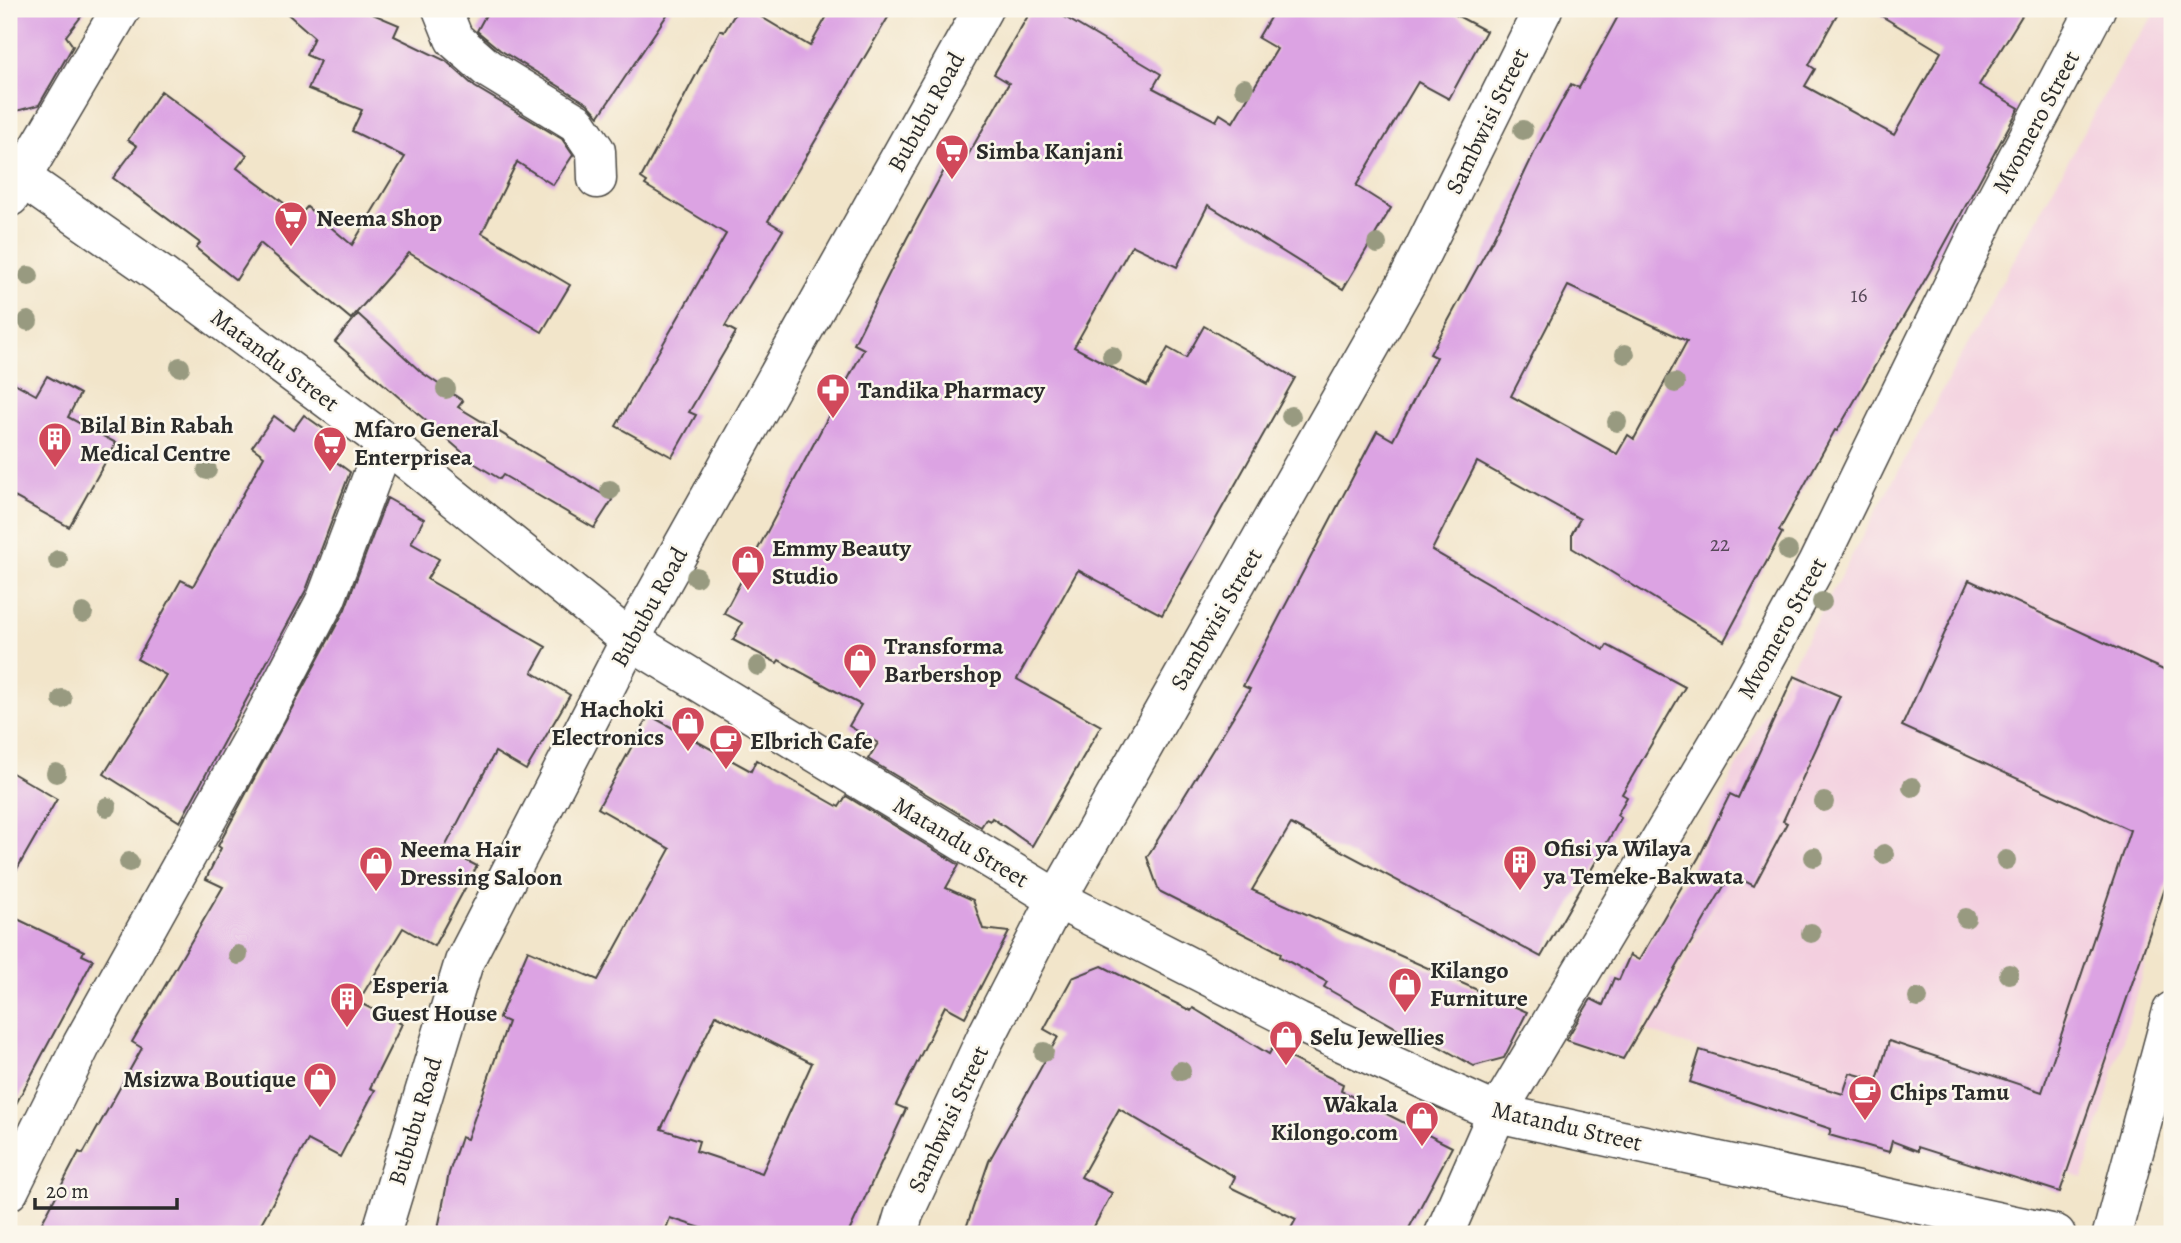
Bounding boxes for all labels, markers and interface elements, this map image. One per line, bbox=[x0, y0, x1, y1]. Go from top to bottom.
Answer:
street label: Sambwisi Street bbox=[1438, 42, 1536, 200]
street label: Mvomero Street bbox=[1985, 45, 2087, 199]
street label: Bububu Road bbox=[880, 46, 972, 178]
supermarket icon: Simba Kanjani bbox=[933, 132, 971, 181]
place label: Simba Kanjani bbox=[976, 135, 1123, 167]
supermarket icon: Neema Shop bbox=[272, 199, 310, 248]
place label: Neema Shop bbox=[316, 202, 442, 234]
house number: 16 bbox=[1851, 281, 1868, 309]
street label: Matandu Street bbox=[204, 301, 346, 419]
pharmacy icon: Tandika Pharmacy bbox=[814, 371, 852, 420]
place label: Tandika Pharmacy bbox=[858, 374, 1046, 406]
place label: Bilal Bin Rabah Medical Centre bbox=[80, 409, 234, 469]
place label: Mfaro General Enterprisea bbox=[354, 413, 499, 473]
building icon: Bilal Bin Rabah Medical Centre bbox=[36, 420, 74, 469]
supermarket icon: Mfaro General Enterprisea bbox=[311, 424, 349, 473]
house number: 22 bbox=[1710, 530, 1730, 558]
place label: Emmy Beauty Studio bbox=[772, 532, 912, 592]
street label: Bububu Road bbox=[603, 541, 695, 673]
street label: Sambwisi Street bbox=[1162, 542, 1270, 696]
shop icon: Emmy Beauty Studio bbox=[729, 543, 767, 592]
street label: Mvomero Street bbox=[1730, 551, 1834, 705]
place label: Transforma Barbershop bbox=[884, 630, 1004, 690]
shop icon: Transforma Barbershop bbox=[841, 641, 879, 690]
place label: Hachoki Electronics bbox=[551, 693, 664, 753]
shop icon: Hachoki Electronics bbox=[669, 704, 707, 753]
cafe icon: Elbrich Cafe bbox=[707, 722, 745, 771]
place label: Elbrich Cafe bbox=[750, 725, 873, 757]
street label: Matandu Street bbox=[887, 789, 1035, 895]
place label: Ofisi ya Wilaya ya Temeke-Bakwata bbox=[1543, 832, 1744, 892]
place label: Neema Hair Dressing Saloon bbox=[400, 833, 563, 893]
building icon: Ofisi ya Wilaya ya Temeke-Bakwata bbox=[1501, 843, 1539, 892]
shop icon: Neema Hair Dressing Saloon bbox=[357, 844, 395, 893]
place label: Kilango Furniture bbox=[1430, 954, 1528, 1014]
shop icon: Kilango Furniture bbox=[1386, 965, 1424, 1014]
place label: Esperia Guest House bbox=[372, 969, 497, 1029]
building icon: Esperia Guest House bbox=[328, 980, 366, 1029]
shop icon: Selu Jewellies bbox=[1267, 1018, 1305, 1067]
place label: Selu Jewellies bbox=[1310, 1021, 1444, 1053]
street label: Sambwisi Street bbox=[900, 1040, 996, 1198]
street label: Bububu Road bbox=[380, 1053, 450, 1189]
shop icon: Msizwa Boutique bbox=[301, 1060, 339, 1109]
place label: Msizwa Boutique bbox=[123, 1063, 296, 1095]
cafe icon: Chips Tamu bbox=[1846, 1073, 1884, 1122]
place label: Chips Tamu bbox=[1890, 1076, 2010, 1108]
place label: Wakala Kilongo.com bbox=[1271, 1088, 1398, 1148]
street label: Matandu Street bbox=[1489, 1093, 1645, 1159]
shop icon: Wakala Kilongo.com bbox=[1403, 1099, 1441, 1148]
scale bar bbox=[35, 1166, 177, 1210]
text: 20 m bbox=[46, 1177, 89, 1205]

